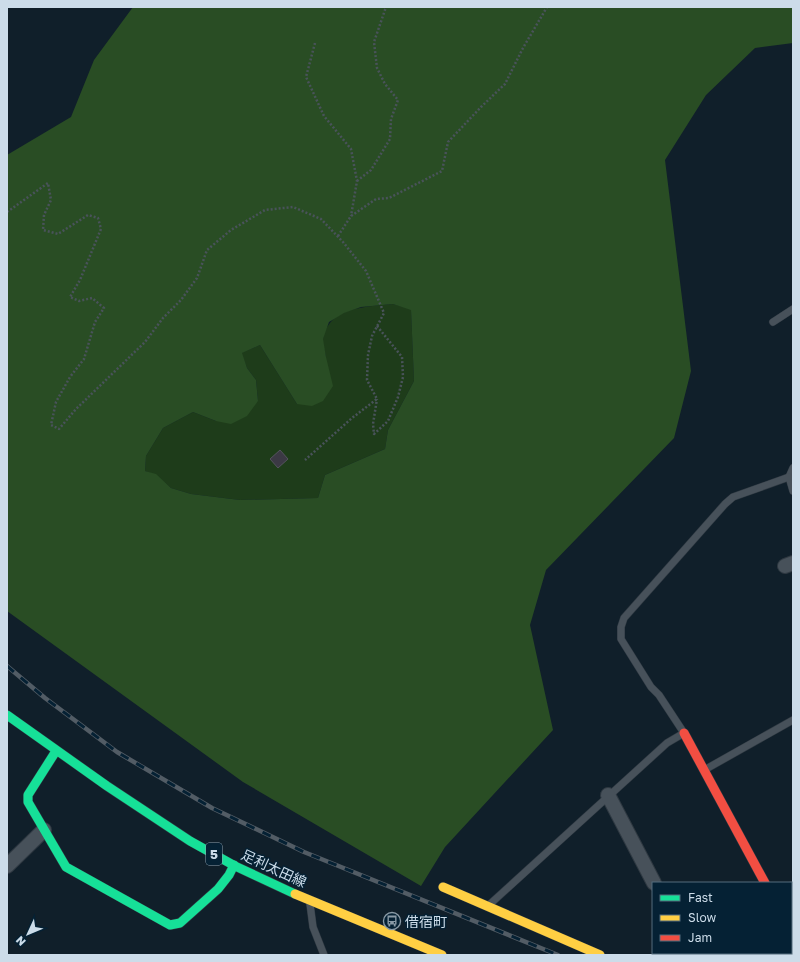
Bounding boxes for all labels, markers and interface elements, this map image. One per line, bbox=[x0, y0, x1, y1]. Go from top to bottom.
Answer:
road number: 5 bbox=[206, 843, 222, 865]
street label: 足利太田線 bbox=[239, 846, 309, 890]
legend bbox=[652, 882, 792, 954]
text: Fast bbox=[688, 890, 713, 905]
text: Slow bbox=[688, 910, 716, 925]
bus stop icon: 借宿町 bbox=[382, 911, 402, 931]
place label: 借宿町 bbox=[405, 913, 447, 930]
north arrow bbox=[8, 914, 48, 954]
text: Jam bbox=[688, 930, 712, 945]
text: N bbox=[13, 934, 28, 949]

